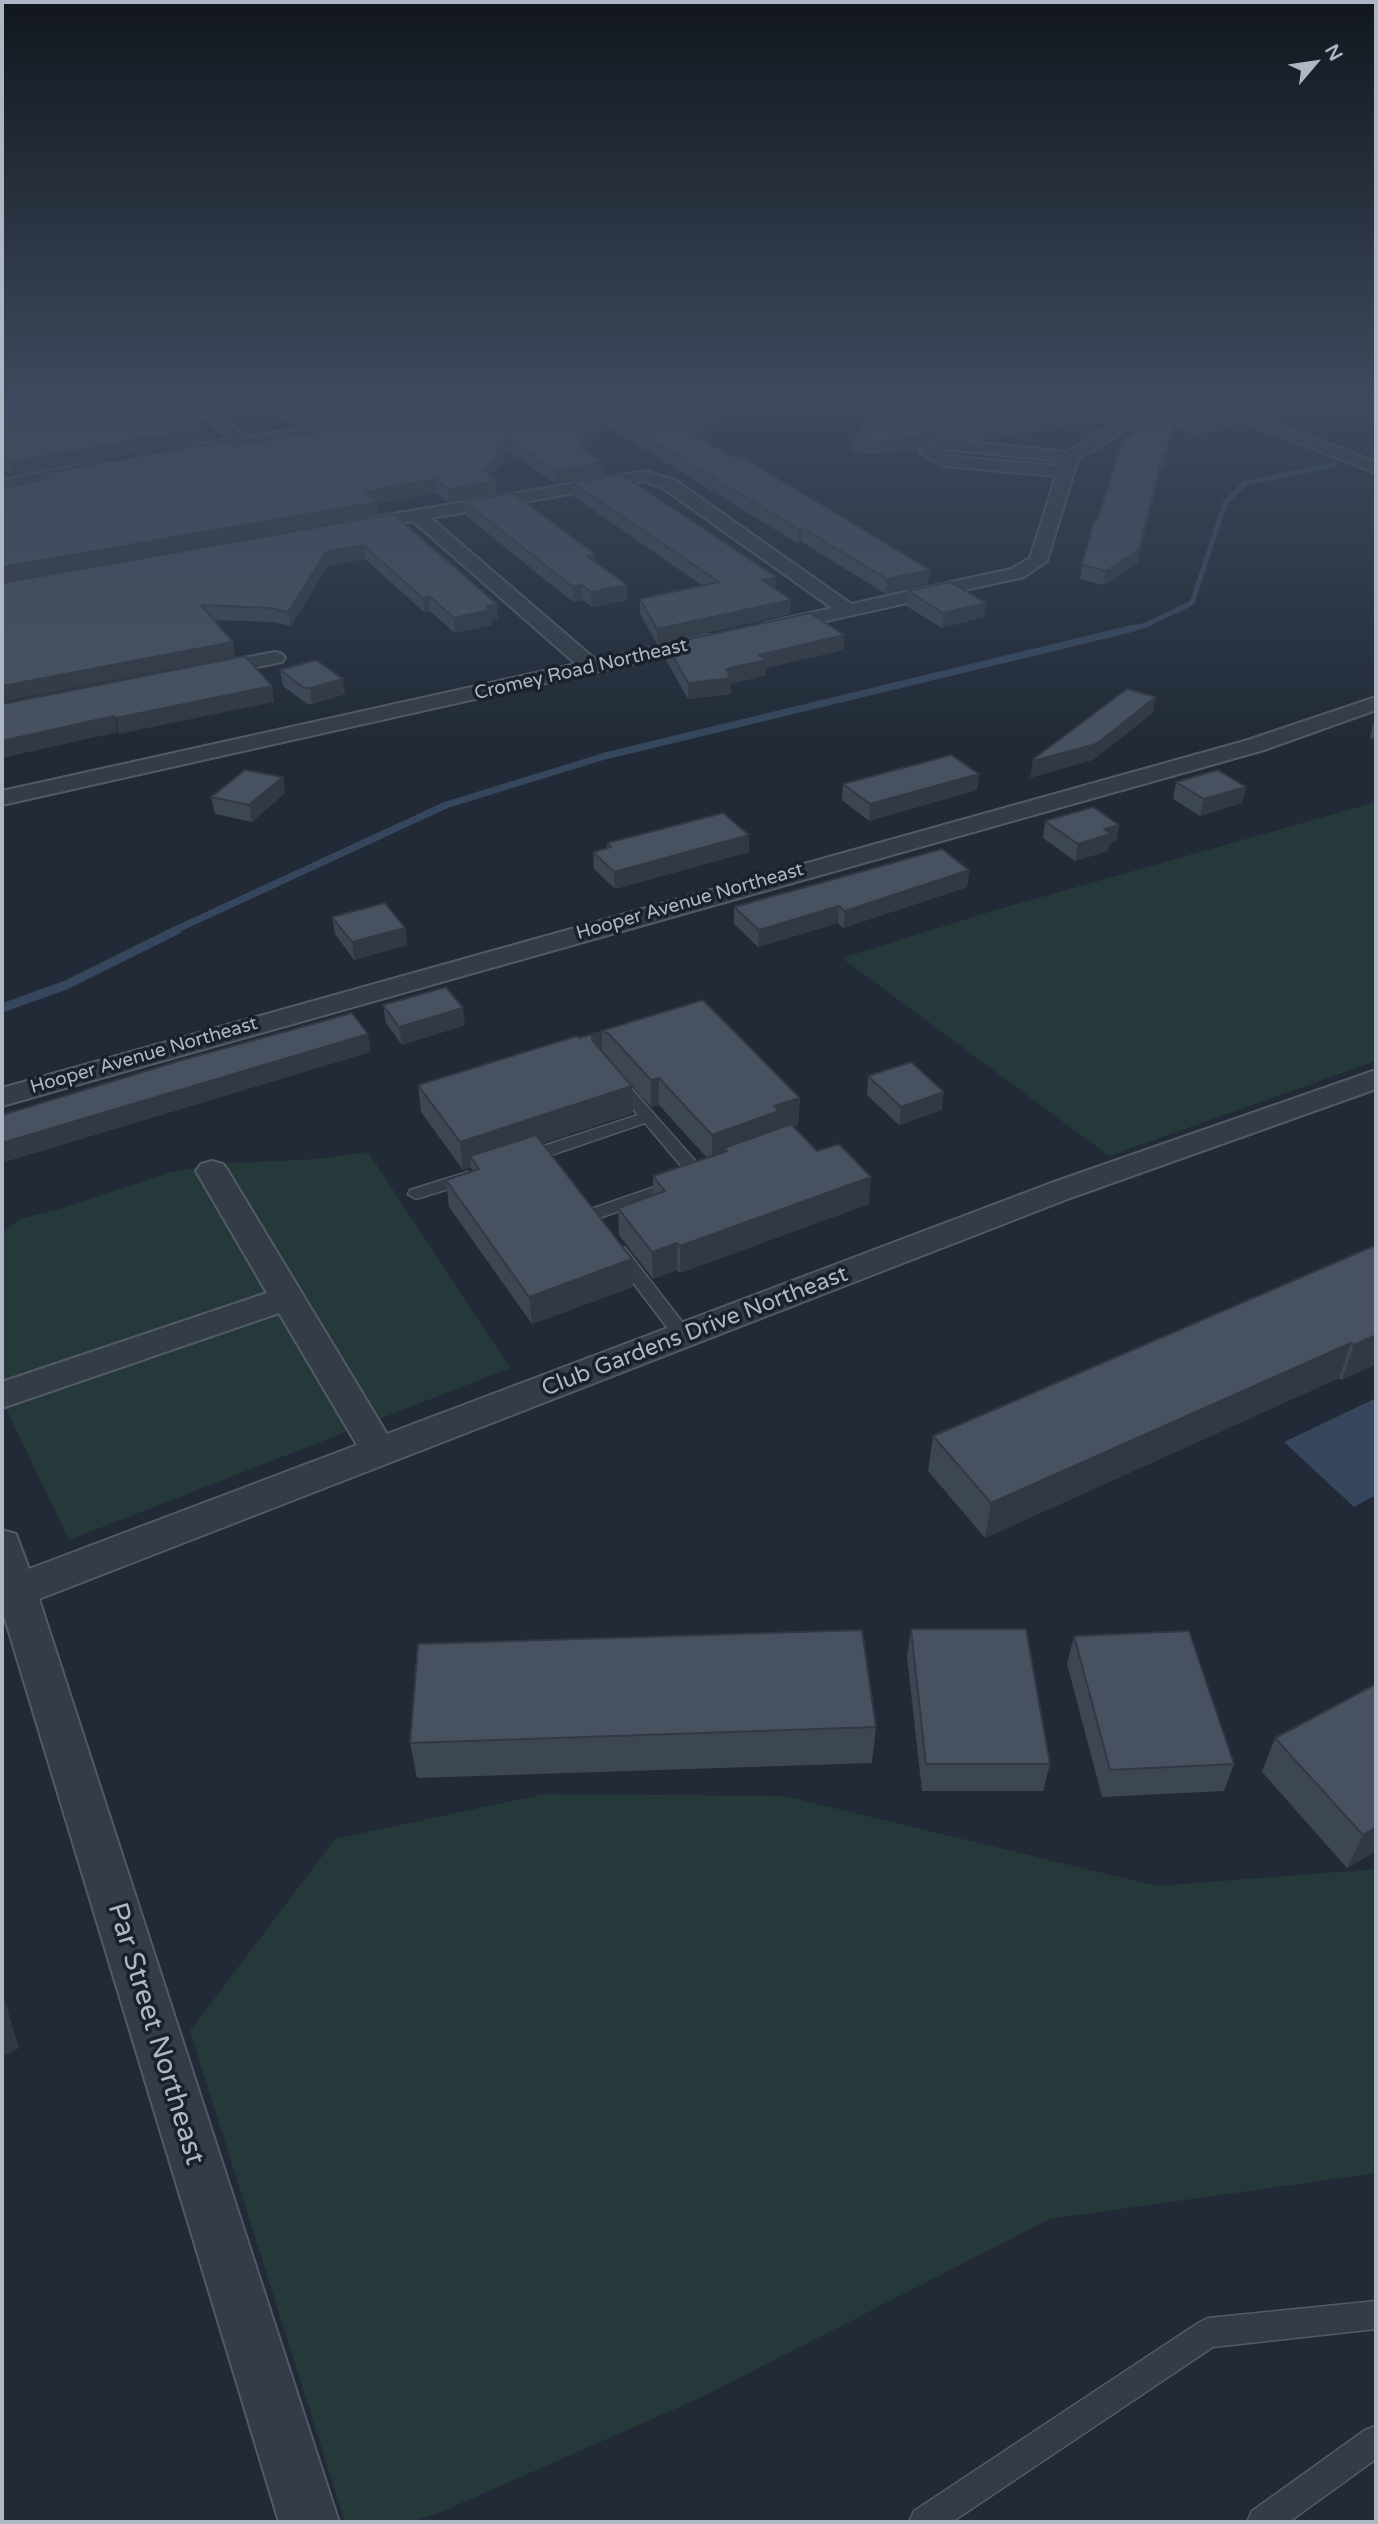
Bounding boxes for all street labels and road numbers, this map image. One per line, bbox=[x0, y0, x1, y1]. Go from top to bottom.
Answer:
street label: Cromey Road Northeast bbox=[472, 634, 690, 706]
street label: Hooper Avenue Northeast bbox=[574, 859, 806, 945]
street label: Hooper Avenue Northeast bbox=[28, 1013, 260, 1099]
street label: Club Gardens Drive Northeast bbox=[538, 1261, 852, 1403]
street label: Par Street Northeast bbox=[99, 1899, 211, 2169]

